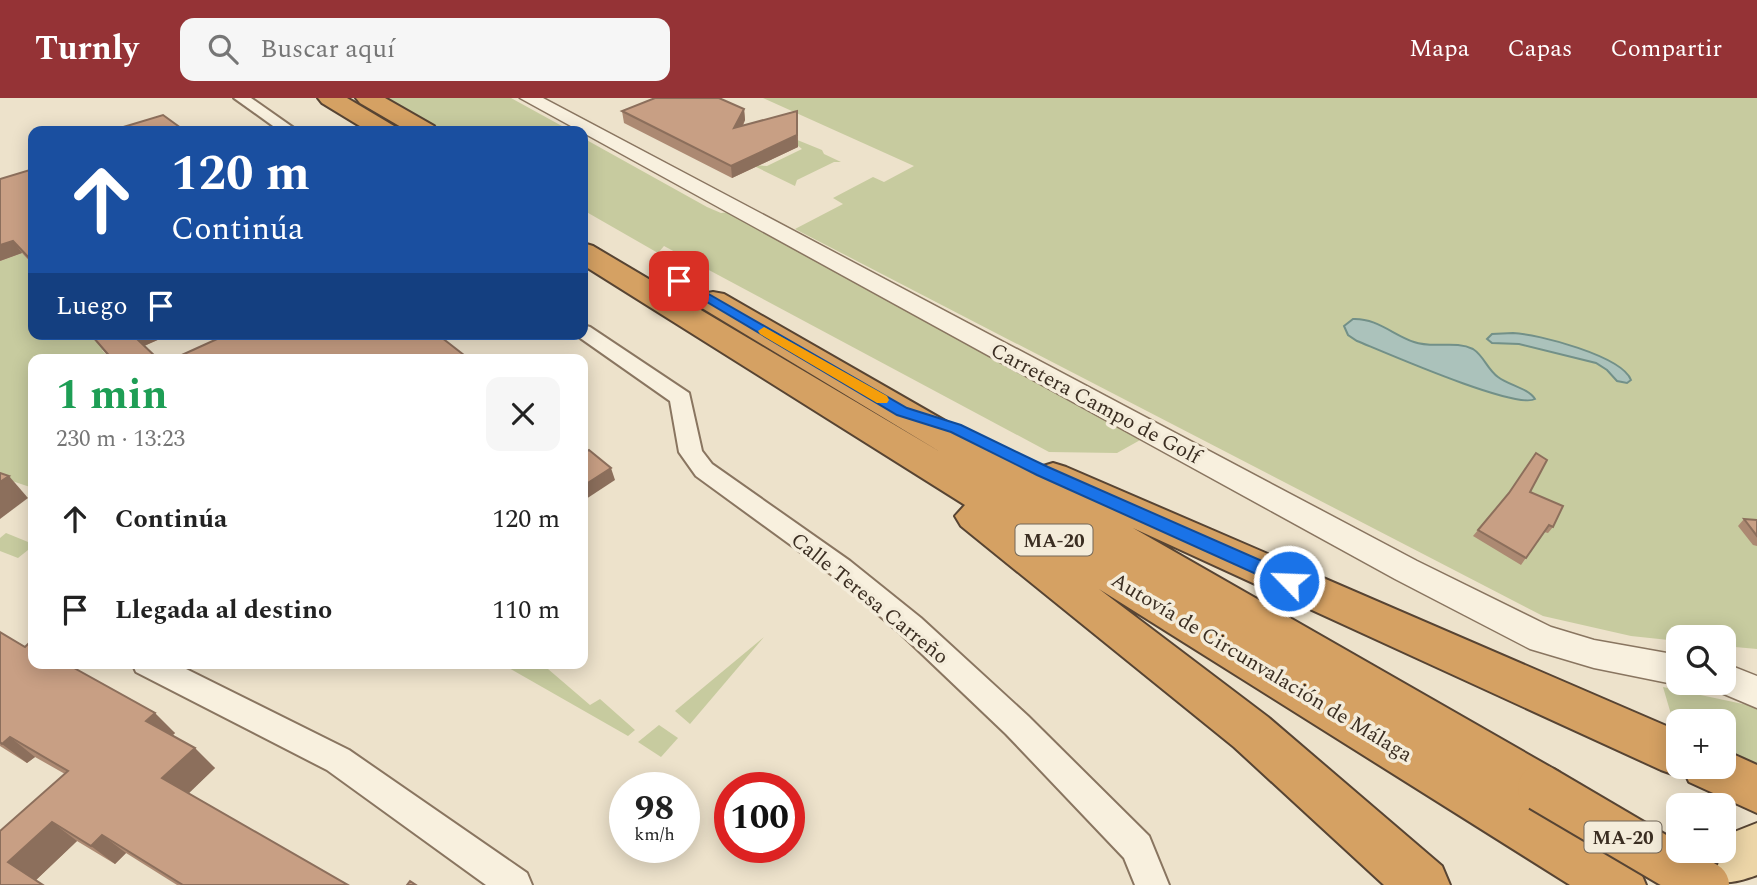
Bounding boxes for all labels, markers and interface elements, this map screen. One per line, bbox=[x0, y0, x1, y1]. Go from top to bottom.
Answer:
search box bbox=[180, 18, 670, 81]
text: Turnly bbox=[35, 24, 138, 74]
text: Buscar aquí bbox=[260, 29, 395, 69]
icon: search bbox=[204, 30, 242, 68]
text: Mapa bbox=[1409, 31, 1469, 67]
text: Capas bbox=[1507, 31, 1572, 67]
text: Compartir bbox=[1610, 31, 1722, 67]
text: 120 m bbox=[171, 137, 310, 212]
icon: ahead bbox=[56, 154, 147, 245]
text: Continúa bbox=[171, 205, 304, 254]
pin bbox=[649, 251, 709, 311]
icon: arrive bbox=[660, 262, 698, 300]
text: Luego bbox=[56, 286, 128, 326]
icon: arrive bbox=[142, 287, 180, 325]
street label: Carretera Campo de Golf bbox=[985, 335, 1208, 474]
text: 1 min bbox=[56, 364, 168, 427]
button: close bbox=[486, 377, 560, 451]
text: 230 m · 13:23 bbox=[56, 422, 185, 457]
text: Continúa bbox=[115, 499, 227, 539]
text: 120 m bbox=[492, 499, 560, 539]
icon: ahead bbox=[56, 500, 94, 538]
road number: MA-20 bbox=[1016, 524, 1092, 556]
street label: Calle Teresa Carreño bbox=[783, 525, 955, 673]
position arrow bbox=[1252, 544, 1326, 618]
street label: Autovía de Circunvalación de Málaga bbox=[1105, 565, 1419, 771]
text: Llegada al destino bbox=[115, 590, 332, 630]
text: 110 m bbox=[492, 590, 560, 630]
icon: arrive bbox=[56, 591, 94, 629]
map controls bbox=[1666, 625, 1736, 863]
button: search bbox=[1666, 625, 1736, 695]
button: + bbox=[1666, 709, 1736, 779]
speed limit sign: 100 bbox=[714, 772, 805, 863]
text: 98 bbox=[635, 782, 674, 835]
button: − bbox=[1666, 793, 1736, 863]
text: km/h bbox=[634, 821, 675, 848]
road number: MA-20 bbox=[1584, 822, 1662, 852]

